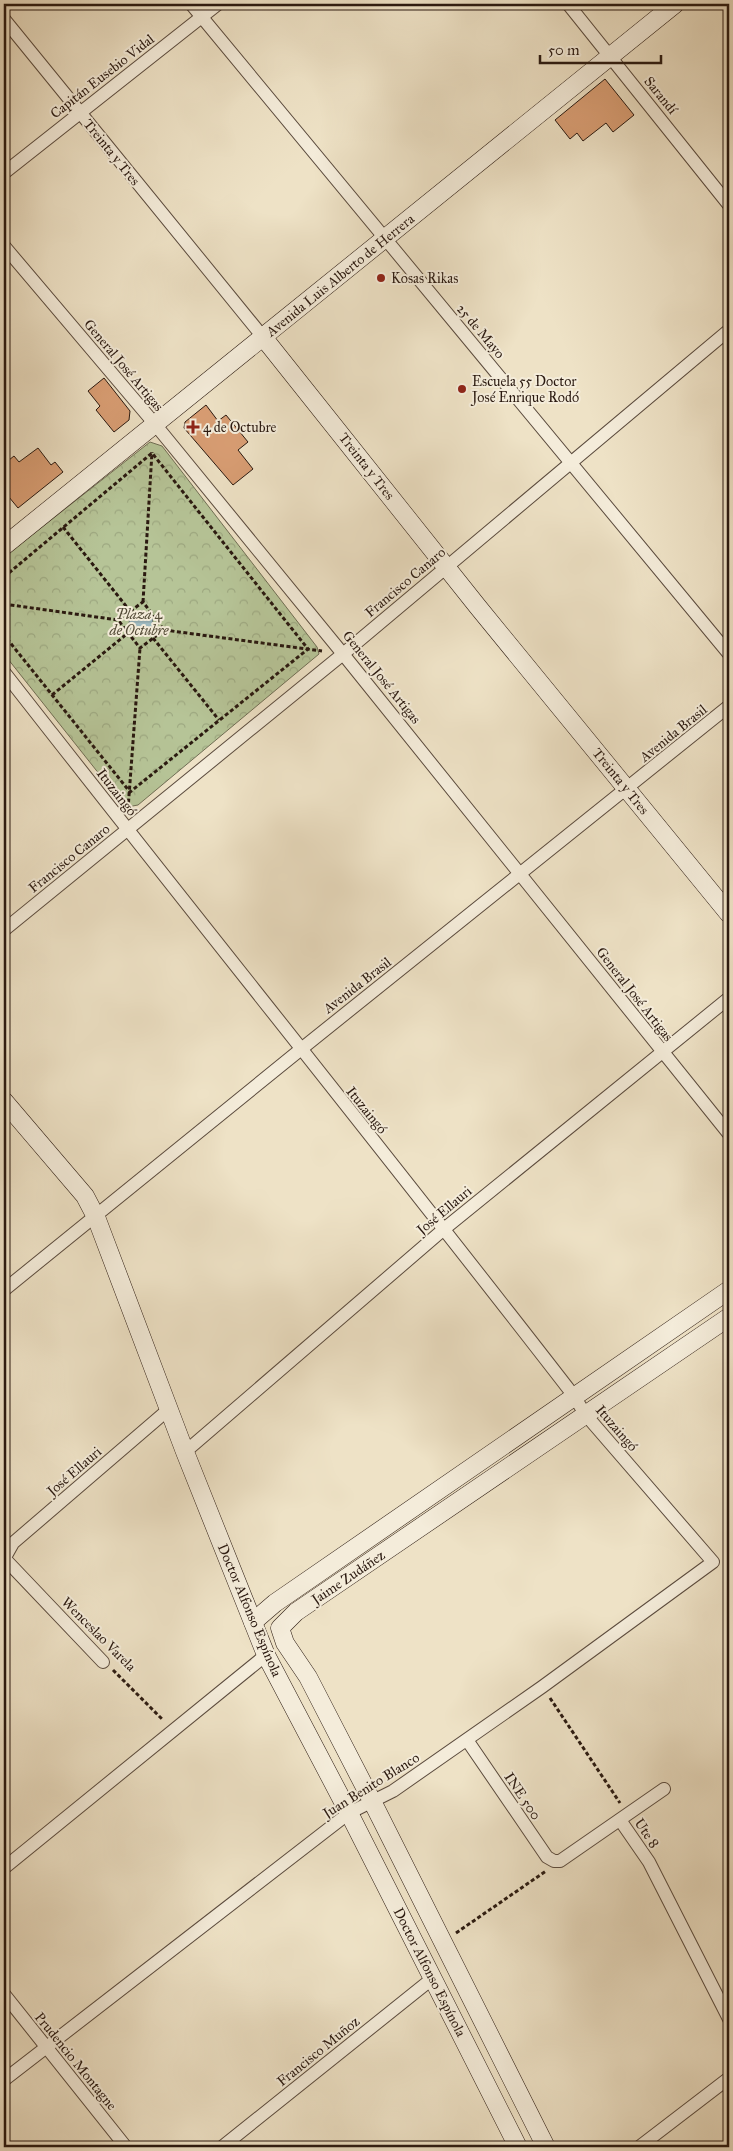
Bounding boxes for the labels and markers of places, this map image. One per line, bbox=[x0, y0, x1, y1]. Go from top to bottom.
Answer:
place label: Kosas Rikas bbox=[391, 270, 458, 287]
marker: Kosas Rikas bbox=[375, 272, 387, 284]
place label: Escuela 55 Doctor José Enrique Rodó bbox=[470, 373, 579, 407]
marker: Escuela 55 Doctor José Enrique Rodó bbox=[456, 383, 468, 395]
place label: 4 de Octubre bbox=[203, 419, 277, 436]
marker: 4 de Octubre bbox=[187, 421, 199, 433]

